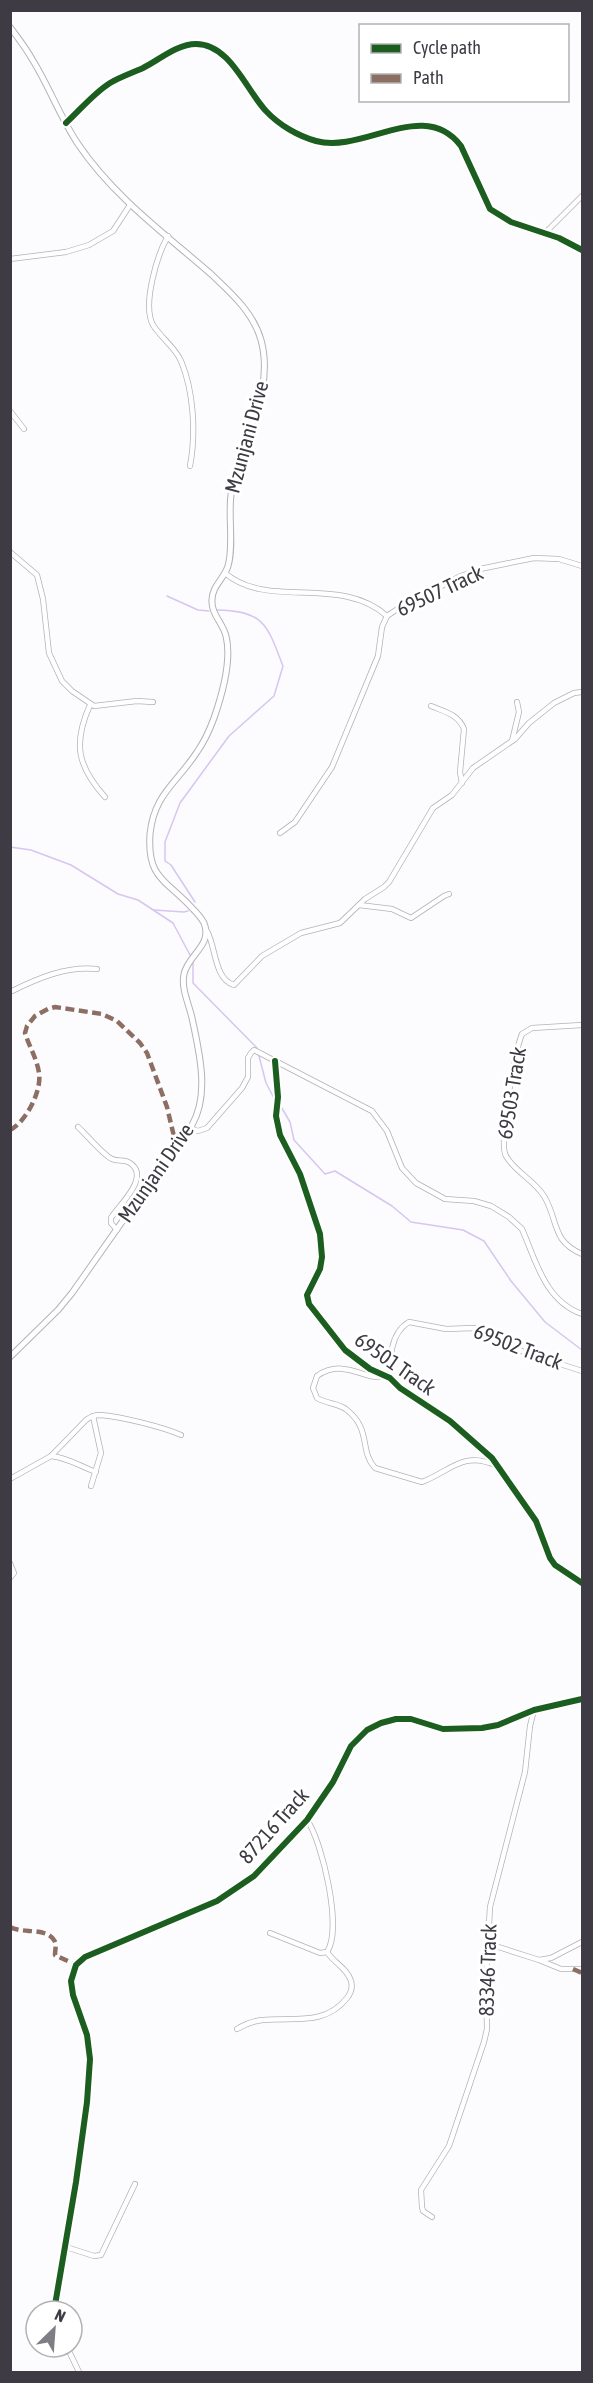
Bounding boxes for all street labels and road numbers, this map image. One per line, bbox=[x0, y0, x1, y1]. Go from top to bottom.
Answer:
street label: Mzunjani Drive bbox=[220, 378, 273, 495]
street label: 69507 Track bbox=[392, 560, 487, 621]
street label: 69503 Track bbox=[492, 1045, 530, 1141]
street label: Mzunjani Drive bbox=[112, 1118, 198, 1227]
street label: 69502 Track bbox=[471, 1318, 566, 1374]
street label: 69501 Track bbox=[351, 1327, 440, 1400]
street label: 87216 Track bbox=[233, 1783, 313, 1868]
street label: 83346 Track bbox=[473, 1923, 501, 2017]

